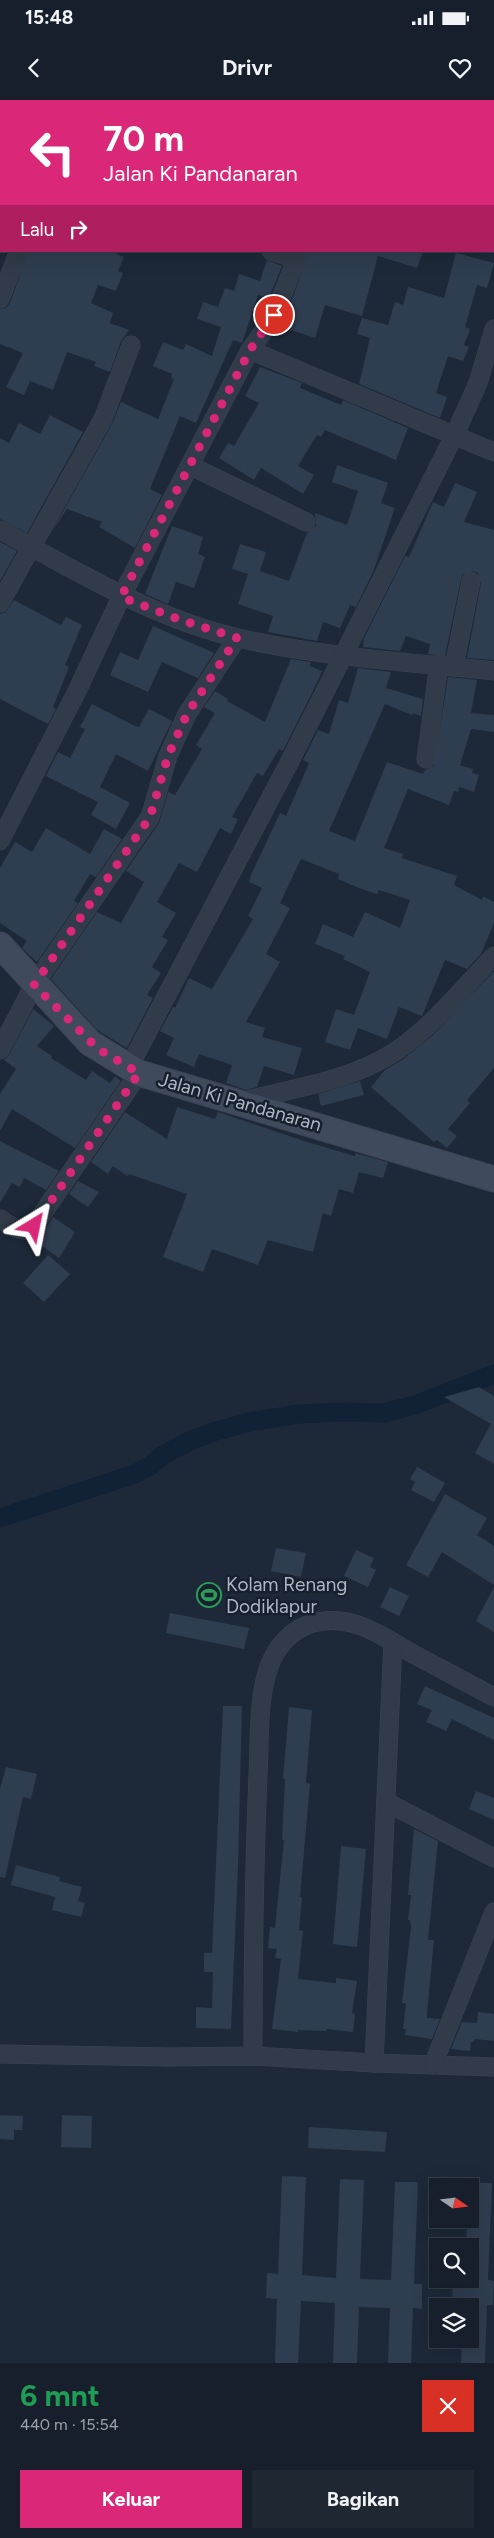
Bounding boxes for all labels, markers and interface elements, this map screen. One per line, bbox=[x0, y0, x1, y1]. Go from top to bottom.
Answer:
text: 15:48 bbox=[25, 6, 73, 29]
icon: back bbox=[20, 54, 48, 82]
text: Drivr bbox=[222, 54, 272, 81]
icon: heart bbox=[446, 54, 474, 82]
text: 70 m bbox=[103, 118, 184, 160]
icon: left bbox=[20, 120, 85, 185]
text: Jalan Ki Pandanaran bbox=[103, 160, 298, 187]
icon: right bbox=[64, 215, 92, 243]
text: Lalu bbox=[20, 218, 54, 241]
pin bbox=[253, 294, 295, 336]
icon: arrive bbox=[260, 301, 288, 329]
street label: Jalan Ki Pandanaran bbox=[156, 1068, 324, 1136]
position arrow bbox=[7, 1199, 59, 1251]
place label: Kolam Renang Dodiklapur bbox=[226, 1573, 348, 1618]
sports icon: Kolam Renang Dodiklapur bbox=[196, 1582, 222, 1608]
north arrow bbox=[429, 2178, 479, 2228]
map controls bbox=[429, 2178, 479, 2348]
button: search bbox=[429, 2238, 479, 2288]
button: layers bbox=[429, 2298, 479, 2348]
text: 6 mnt bbox=[20, 2377, 100, 2414]
button: close bbox=[422, 2380, 474, 2432]
text: 440 m · 15:54 bbox=[20, 2415, 119, 2434]
button: Keluar bbox=[20, 2470, 242, 2528]
button: Bagikan bbox=[252, 2470, 474, 2528]

